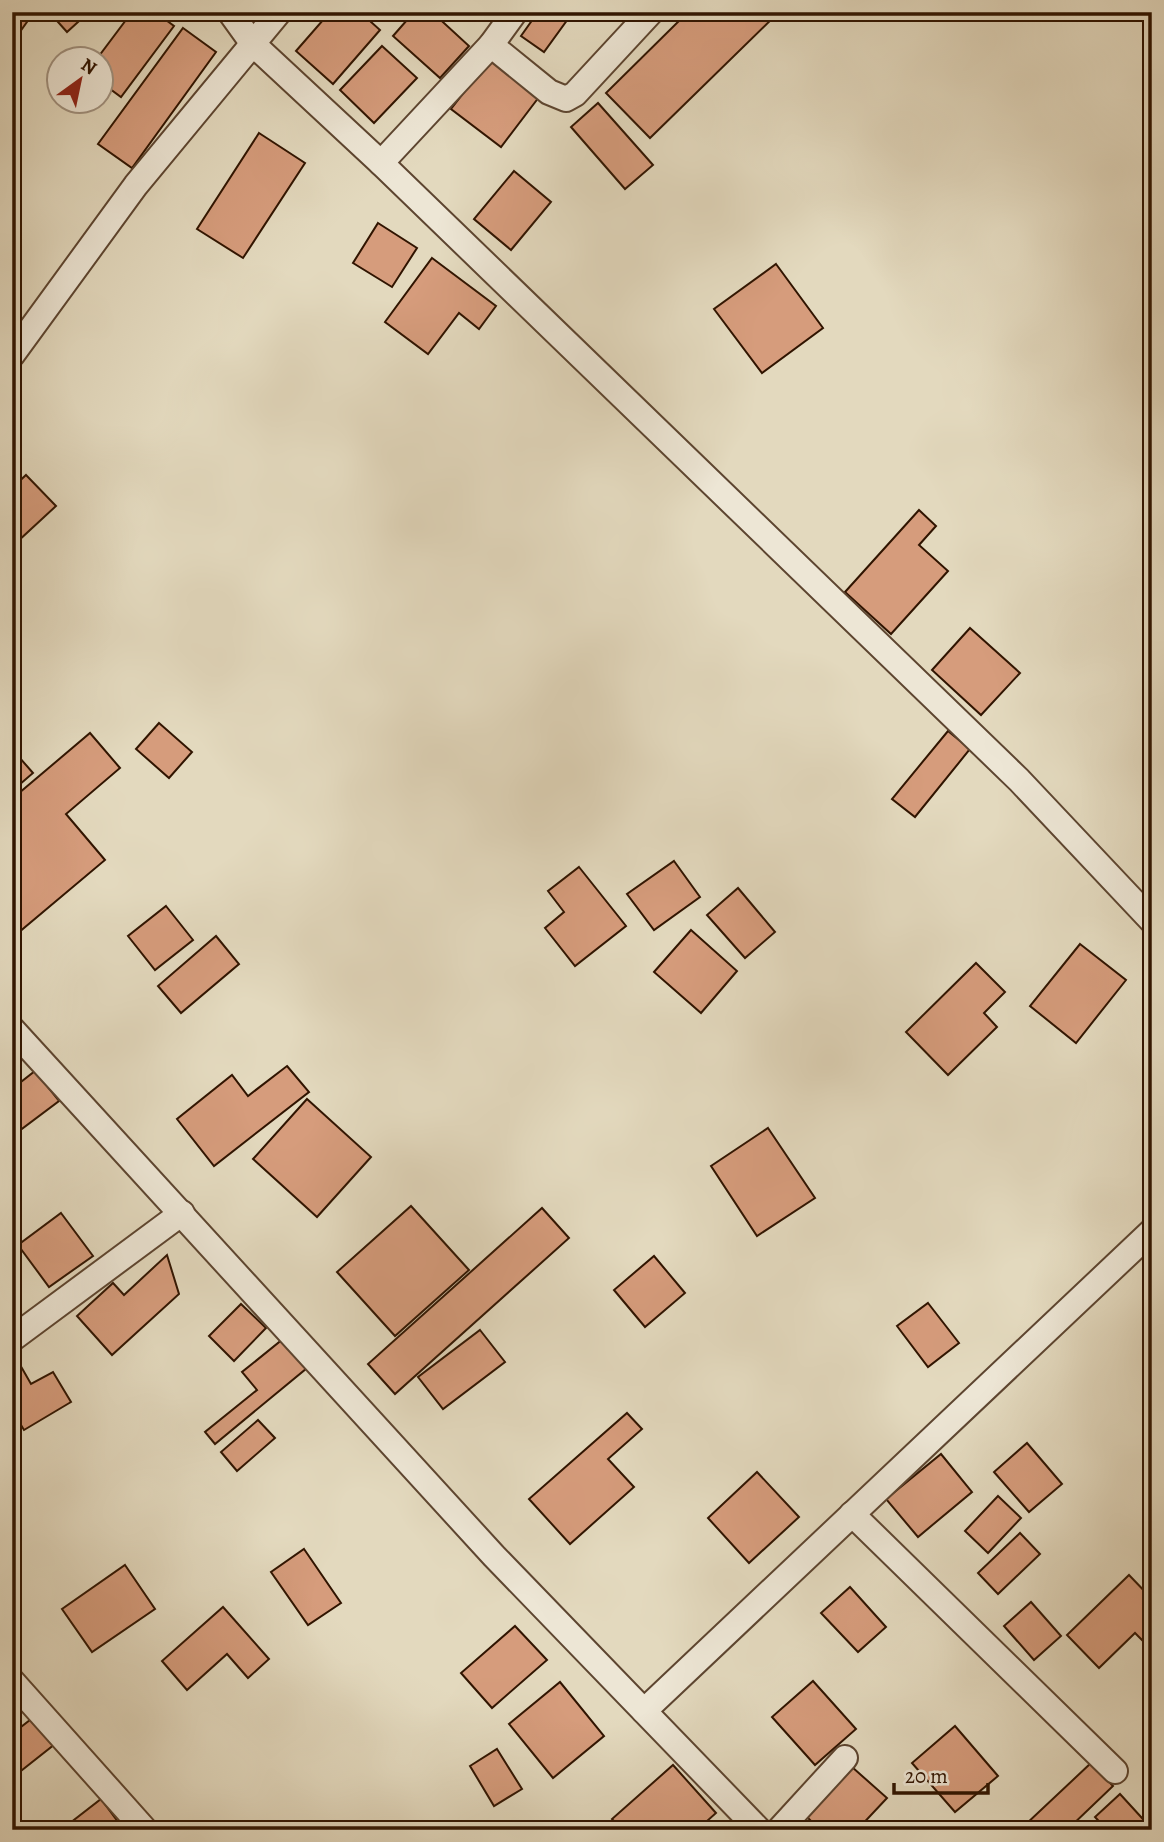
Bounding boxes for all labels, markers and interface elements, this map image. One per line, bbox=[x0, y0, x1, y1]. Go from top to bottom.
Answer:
north arrow bbox=[46, 46, 116, 116]
text: N bbox=[76, 52, 102, 81]
scale bar bbox=[894, 1751, 989, 1795]
text: 20 m bbox=[905, 1762, 948, 1790]

